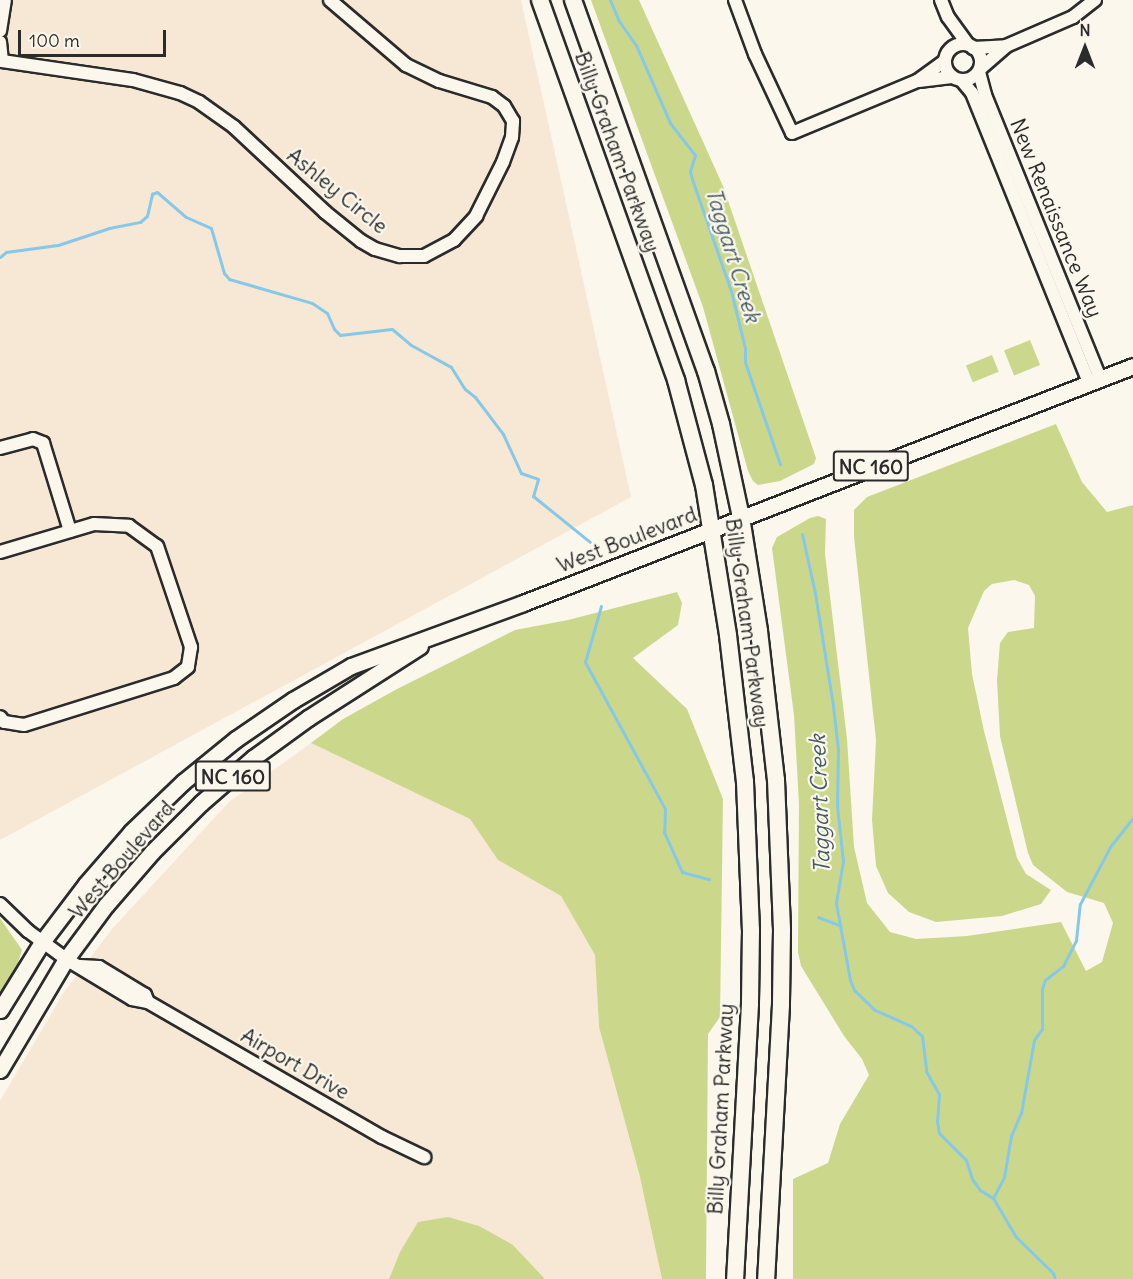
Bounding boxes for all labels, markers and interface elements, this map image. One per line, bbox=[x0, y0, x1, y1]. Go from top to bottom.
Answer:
scale bar bbox=[21, 18, 170, 56]
north arrow bbox=[1055, 18, 1115, 78]
text: N bbox=[1079, 20, 1091, 40]
text: 100 m bbox=[29, 29, 80, 52]
street label: Billy Graham Parkway bbox=[569, 48, 665, 256]
street label: New Renaissance Way bbox=[1005, 115, 1107, 321]
street label: Ashley Circle bbox=[282, 143, 392, 239]
water label: Taggart Creek bbox=[700, 185, 766, 325]
road number: NC 160 bbox=[832, 449, 910, 483]
street label: West Boulevard bbox=[553, 502, 701, 578]
street label: Billy Graham Parkway bbox=[720, 517, 774, 729]
water label: Taggart Creek bbox=[804, 734, 836, 874]
road number: NC 160 bbox=[194, 759, 272, 793]
street label: West Boulevard bbox=[64, 796, 180, 924]
street label: Billy Graham Parkway bbox=[703, 1003, 739, 1215]
street label: Airport Drive bbox=[236, 1023, 354, 1105]

